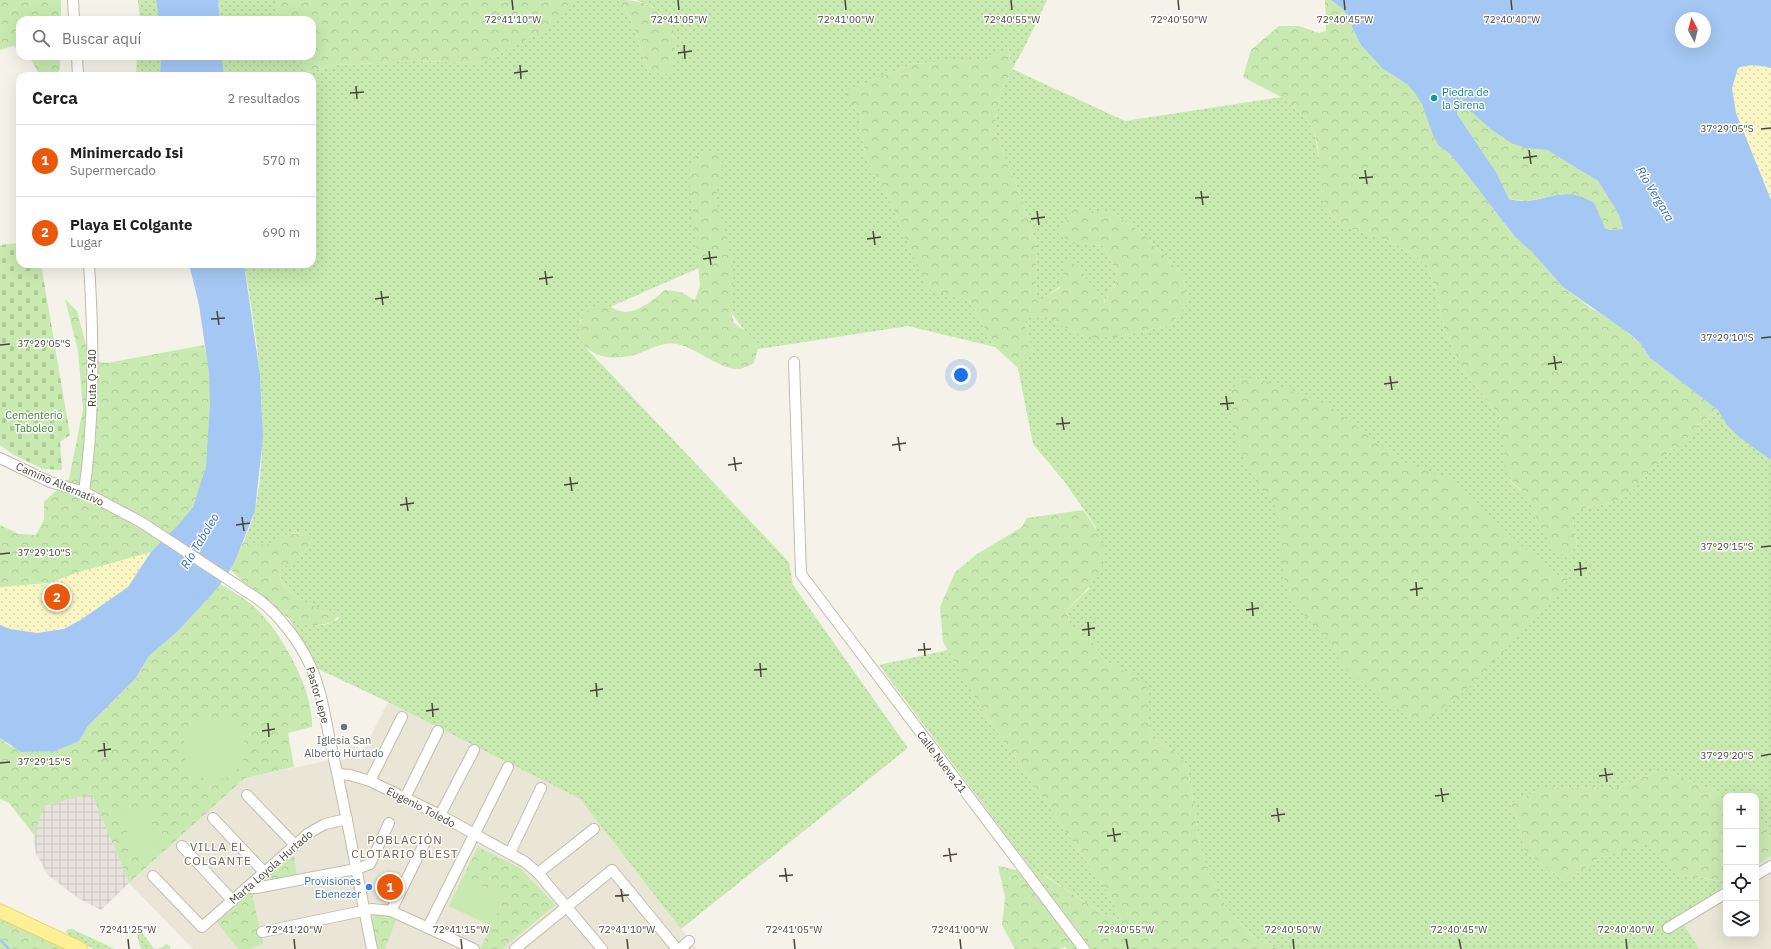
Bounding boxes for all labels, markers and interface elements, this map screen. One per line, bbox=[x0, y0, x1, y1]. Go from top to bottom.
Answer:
north arrow bbox=[1675, 12, 1711, 48]
text: 72°41'10"W bbox=[485, 13, 541, 26]
text: 72°41'05"W bbox=[651, 13, 707, 26]
text: 72°41'00"W bbox=[818, 13, 874, 26]
text: 72°40'55"W bbox=[984, 13, 1040, 26]
text: 72°40'50"W bbox=[1151, 13, 1207, 26]
text: 72°40'45"W bbox=[1317, 13, 1373, 26]
text: 72°40'40"W bbox=[1484, 13, 1540, 26]
search box bbox=[16, 16, 316, 60]
icon: search bbox=[30, 27, 52, 49]
text: Buscar aquí bbox=[62, 29, 141, 48]
place label: Piedra de la Sirena bbox=[1442, 85, 1489, 112]
text: Cerca bbox=[32, 87, 78, 109]
text: 2 resultados bbox=[227, 90, 300, 107]
marker: Piedra de la Sirena bbox=[1429, 93, 1439, 103]
text: 37°29'05"S bbox=[1700, 122, 1754, 135]
text: Minimercado Isi bbox=[70, 143, 183, 162]
text: 1 bbox=[41, 152, 49, 169]
text: 570 m bbox=[262, 152, 300, 169]
text: Supermercado bbox=[70, 162, 156, 179]
water label: Río Vergara bbox=[1633, 164, 1678, 224]
text: Playa El Colgante bbox=[70, 215, 192, 234]
text: 2 bbox=[41, 224, 49, 241]
text: 690 m bbox=[262, 224, 300, 241]
text: Lugar bbox=[70, 234, 102, 251]
text: 37°29'10"S bbox=[1700, 331, 1754, 344]
text: 37°29'05"S bbox=[17, 337, 71, 350]
street label: Ruta Q-340 bbox=[85, 349, 99, 407]
your location bbox=[951, 365, 971, 385]
park label: Cementerio Taboleo bbox=[5, 408, 63, 435]
street label: Camino Alternativo bbox=[14, 459, 106, 509]
water label: Río Taboleo bbox=[177, 510, 222, 571]
text: 37°29'15"S bbox=[1700, 540, 1754, 553]
text: 37°29'10"S bbox=[17, 546, 71, 559]
pin: 2 bbox=[44, 582, 70, 612]
street label: Pastor Lepe bbox=[303, 665, 333, 725]
marker: Iglesia San Alberto Hurtado bbox=[339, 722, 349, 732]
street label: Calle Nueva 21 bbox=[914, 728, 970, 796]
place label: Iglesia San Alberto Hurtado bbox=[304, 733, 384, 760]
text: 37°29'20"S bbox=[1700, 749, 1754, 762]
text: 37°29'15"S bbox=[17, 755, 71, 768]
street label: Eugenio Toledo bbox=[384, 784, 458, 830]
map controls bbox=[1723, 793, 1759, 937]
button: + bbox=[1723, 793, 1759, 829]
street label: Marta Loyola Hurtado bbox=[226, 827, 316, 907]
button: − bbox=[1723, 829, 1759, 865]
district label: POBLACIÓN CLOTARIO BLEST bbox=[351, 832, 459, 861]
district label: VILLA EL COLGANTE bbox=[184, 839, 252, 868]
button: locate bbox=[1723, 865, 1759, 901]
pin: 1 bbox=[377, 872, 403, 902]
place label: Provisiones Ebenezer bbox=[304, 874, 361, 901]
marker: Provisiones Ebenezer bbox=[364, 882, 374, 892]
button: layers bbox=[1723, 901, 1759, 937]
text: 72°41'25"W bbox=[100, 923, 156, 936]
text: 72°41'20"W bbox=[266, 923, 322, 936]
text: 72°41'15"W bbox=[433, 923, 489, 936]
text: 72°41'10"W bbox=[599, 923, 655, 936]
text: 72°41'05"W bbox=[766, 923, 822, 936]
text: 72°41'00"W bbox=[932, 923, 988, 936]
text: 72°40'55"W bbox=[1098, 923, 1154, 936]
text: 72°40'50"W bbox=[1265, 923, 1321, 936]
text: 72°40'45"W bbox=[1431, 923, 1487, 936]
text: 72°40'40"W bbox=[1598, 923, 1654, 936]

